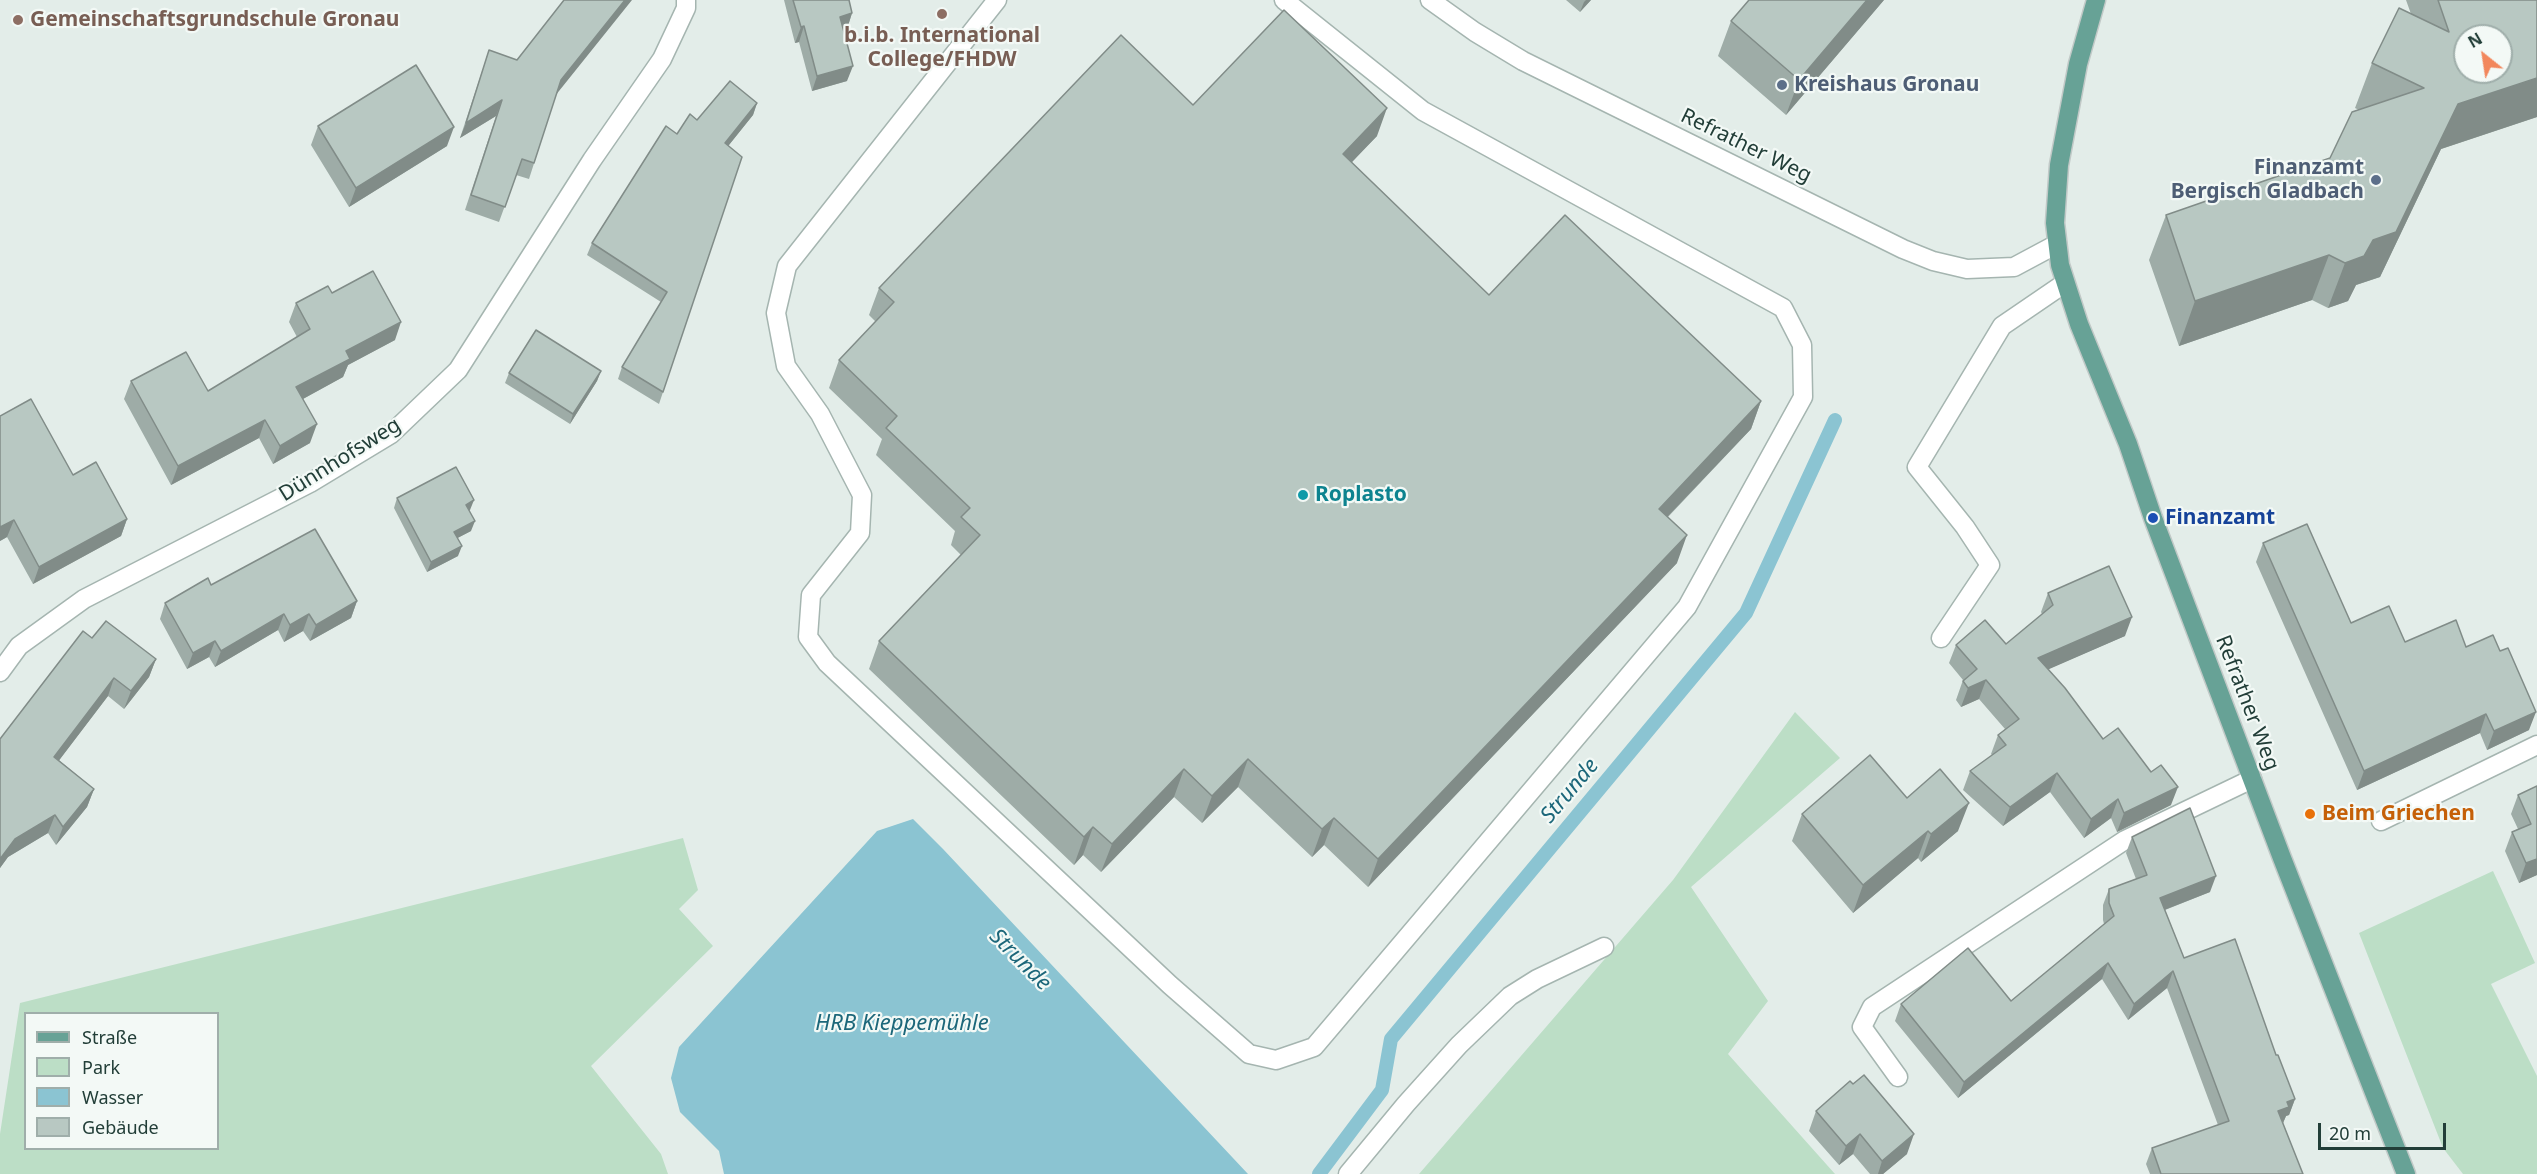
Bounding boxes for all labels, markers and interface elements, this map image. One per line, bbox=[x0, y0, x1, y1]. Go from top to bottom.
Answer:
place label: Gemeinschaftsgrundschule Gronau bbox=[30, 7, 399, 33]
marker: b.i.b. International College/FHDW bbox=[935, 7, 949, 21]
marker: Gemeinschaftsgrundschule Gronau bbox=[11, 13, 25, 27]
place label: b.i.b. International College/FHDW bbox=[844, 23, 1040, 73]
north arrow bbox=[2453, 24, 2513, 84]
text: N bbox=[2464, 27, 2486, 53]
place label: Kreishaus Gronau bbox=[1794, 72, 1979, 98]
marker: Kreishaus Gronau bbox=[1775, 78, 1789, 92]
street label: Refrather Weg bbox=[1676, 103, 1816, 189]
place label: Finanzamt Bergisch Gladbach bbox=[2171, 155, 2364, 205]
marker: Finanzamt Bergisch Gladbach bbox=[2369, 173, 2383, 187]
street label: Dünnhofsweg bbox=[275, 413, 405, 507]
place label: Roplasto bbox=[1315, 482, 1407, 508]
marker: Roplasto bbox=[1296, 488, 1310, 502]
place label: Finanzamt bbox=[2165, 505, 2275, 531]
marker: Finanzamt bbox=[2146, 511, 2160, 525]
street label: Refrather Weg bbox=[2210, 632, 2284, 774]
water label: Strunde bbox=[1535, 753, 1605, 829]
place label: Beim Griechen bbox=[2322, 801, 2475, 827]
marker: Beim Griechen bbox=[2303, 807, 2317, 821]
water label: Strunde bbox=[984, 924, 1056, 996]
water label: HRB Kieppemühle bbox=[815, 1011, 989, 1037]
legend bbox=[24, 1012, 219, 1150]
text: Straße bbox=[82, 1025, 137, 1049]
text: Park bbox=[82, 1055, 120, 1079]
text: Wasser bbox=[82, 1085, 143, 1109]
scale bar bbox=[2321, 1111, 2448, 1149]
text: Gebäude bbox=[82, 1115, 159, 1139]
text: 20 m bbox=[2329, 1121, 2371, 1145]

